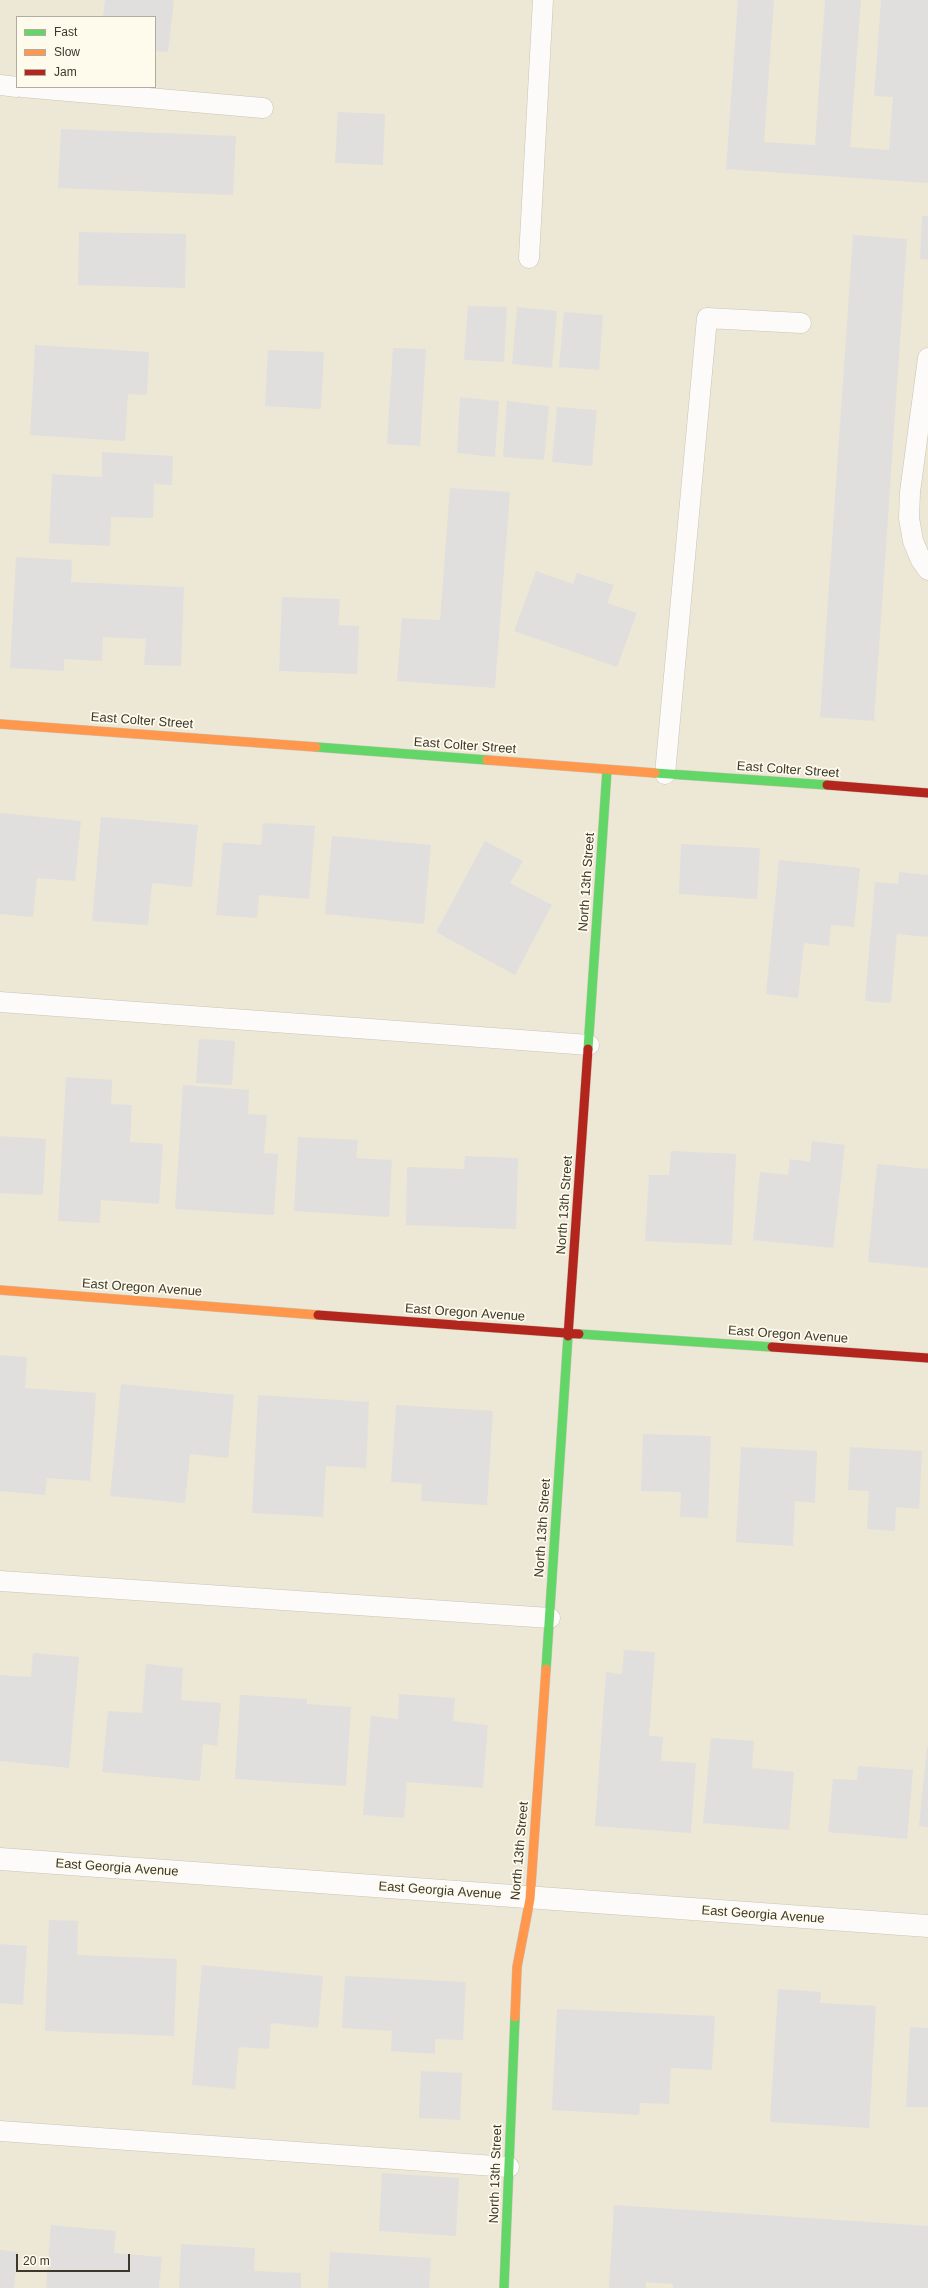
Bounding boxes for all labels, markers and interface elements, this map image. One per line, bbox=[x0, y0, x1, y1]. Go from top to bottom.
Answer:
legend bbox=[16, 16, 156, 88]
text: Fast bbox=[54, 25, 77, 39]
text: Slow bbox=[54, 45, 80, 59]
text: Jam bbox=[54, 65, 77, 79]
street label: East Colter Street bbox=[90, 710, 194, 732]
street label: East Colter Street bbox=[413, 735, 517, 757]
street label: East Colter Street bbox=[736, 759, 840, 781]
street label: North 13th Street bbox=[576, 832, 598, 932]
street label: North 13th Street bbox=[554, 1155, 576, 1255]
street label: East Oregon Avenue bbox=[81, 1276, 203, 1300]
street label: East Oregon Avenue bbox=[404, 1301, 526, 1325]
street label: East Oregon Avenue bbox=[727, 1323, 849, 1347]
street label: North 13th Street bbox=[532, 1478, 554, 1578]
street label: North 13th Street bbox=[508, 1801, 532, 1901]
street label: East Georgia Avenue bbox=[55, 1856, 179, 1880]
street label: East Georgia Avenue bbox=[378, 1879, 502, 1903]
street label: East Georgia Avenue bbox=[701, 1903, 825, 1927]
street label: North 13th Street bbox=[486, 2124, 506, 2224]
scale bar bbox=[18, 2246, 132, 2272]
text: 20 m bbox=[23, 2254, 50, 2268]

